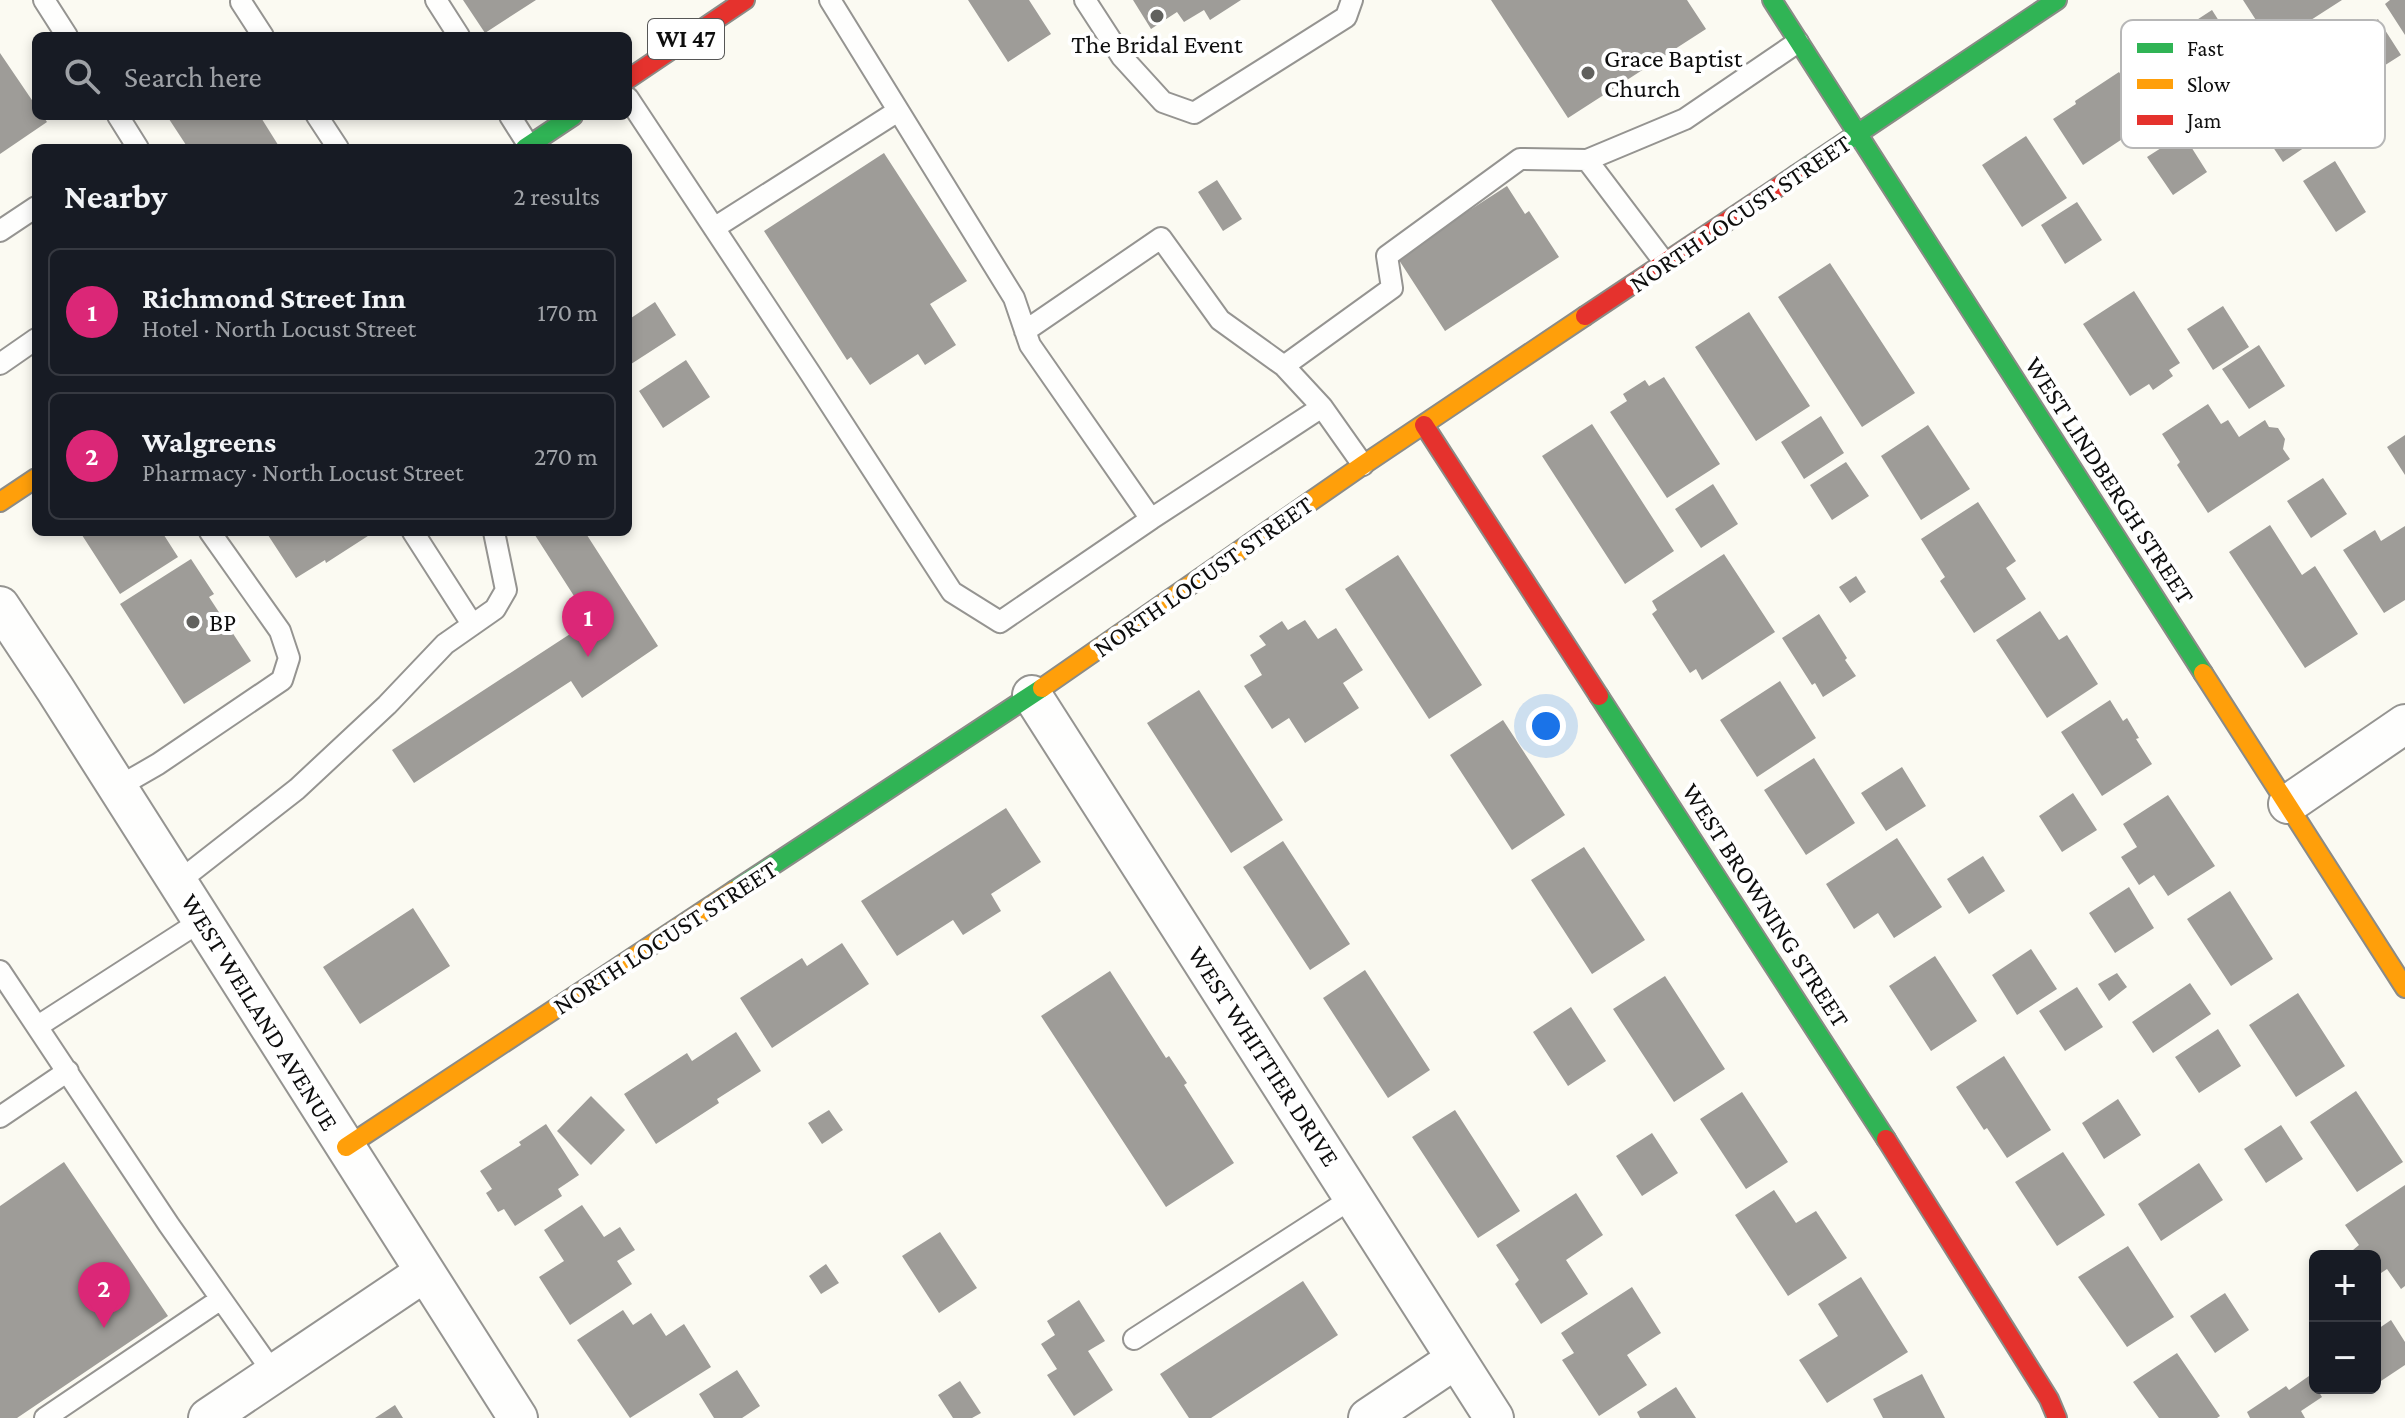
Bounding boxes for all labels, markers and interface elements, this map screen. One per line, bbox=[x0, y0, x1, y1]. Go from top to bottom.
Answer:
marker: The Bridal Event bbox=[1148, 7, 1166, 25]
road number: WI 47 bbox=[648, 19, 724, 59]
legend bbox=[2121, 20, 2385, 148]
place label: The Bridal Event bbox=[1071, 30, 1243, 59]
search box bbox=[32, 32, 632, 120]
text: Fast bbox=[2187, 36, 2224, 61]
place label: Grace Baptist Church bbox=[1604, 44, 1743, 103]
icon: search bbox=[60, 54, 104, 98]
text: Search here bbox=[124, 60, 262, 93]
marker: Grace Baptist Church bbox=[1579, 64, 1597, 82]
text: Slow bbox=[2187, 72, 2231, 97]
text: Jam bbox=[2185, 108, 2222, 133]
street label: NORTH LOCUST STREET bbox=[1624, 128, 1857, 298]
text: Nearby bbox=[64, 178, 167, 215]
text: 2 results bbox=[513, 182, 600, 211]
text: Richmond Street Inn bbox=[142, 281, 406, 314]
text: 1 bbox=[87, 298, 97, 327]
text: 170 m bbox=[537, 298, 598, 327]
text: Hotel · North Locust Street bbox=[142, 314, 416, 343]
street label: WEST LINDBERGH STREET bbox=[2019, 352, 2200, 609]
text: Walgreens bbox=[142, 425, 276, 458]
text: 2 bbox=[85, 442, 99, 471]
text: 270 m bbox=[534, 442, 598, 471]
text: Pharmacy · North Locust Street bbox=[142, 458, 464, 487]
street label: NORTH LOCUST STREET bbox=[1088, 490, 1318, 663]
pin: 1 bbox=[562, 591, 614, 657]
place label: BP bbox=[209, 608, 236, 637]
marker: BP bbox=[184, 613, 202, 631]
your location bbox=[1526, 706, 1566, 746]
street label: WEST BROWNING STREET bbox=[1676, 778, 1855, 1033]
street label: NORTH LOCUST STREET bbox=[548, 854, 783, 1021]
street label: WEST WEILAND AVENUE bbox=[175, 889, 344, 1136]
street label: WEST WHITTIER DRIVE bbox=[1182, 941, 1345, 1172]
map controls bbox=[2309, 1250, 2381, 1394]
button: + bbox=[2309, 1250, 2381, 1322]
pin: 2 bbox=[78, 1262, 130, 1328]
button: − bbox=[2309, 1322, 2381, 1394]

